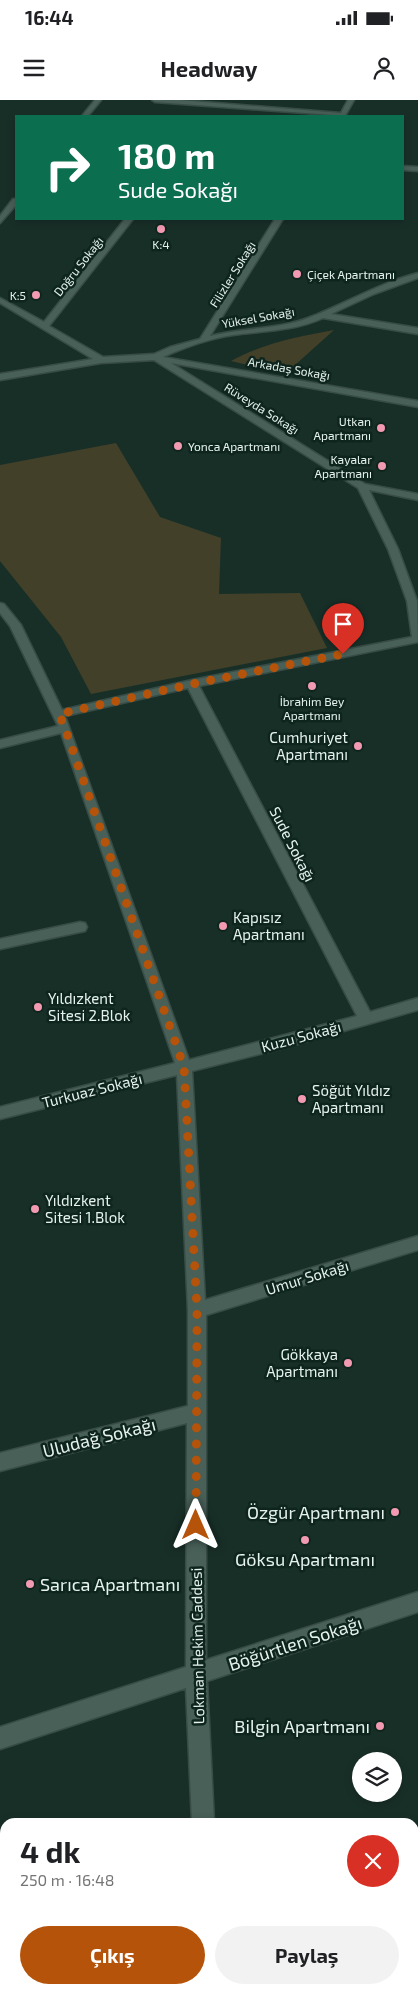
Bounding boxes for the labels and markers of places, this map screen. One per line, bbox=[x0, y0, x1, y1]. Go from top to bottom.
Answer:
marker: K:4 bbox=[155, 223, 167, 235]
place label: K:4 bbox=[152, 237, 170, 251]
place label: Çiçek Apartmanı bbox=[307, 267, 395, 282]
marker: Çiçek Apartmanı bbox=[291, 268, 303, 280]
place label: K:5 bbox=[10, 288, 26, 302]
marker: K:5 bbox=[30, 289, 42, 301]
place label: Utkan Apartmanı bbox=[314, 414, 371, 442]
marker: Utkan Apartmanı bbox=[375, 422, 387, 434]
place label: Yonca Apartmanı bbox=[188, 439, 280, 453]
marker: Yonca Apartmanı bbox=[172, 440, 184, 452]
place label: Kayalar Apartmanı bbox=[315, 452, 372, 480]
marker: Kayalar Apartmanı bbox=[376, 460, 388, 472]
pin bbox=[322, 603, 364, 654]
marker: İbrahim Bey Apartmanı bbox=[306, 680, 318, 692]
place label: İbrahim Bey Apartmanı bbox=[280, 694, 345, 722]
place label: Cumhuriyet Apartmanı bbox=[269, 728, 348, 763]
marker: Cumhuriyet Apartmanı bbox=[352, 740, 364, 752]
place label: Kapısız Apartmanı bbox=[233, 908, 305, 943]
marker: Kapısız Apartmanı bbox=[217, 920, 229, 932]
place label: Yıldızkent Sitesi 2.Blok bbox=[48, 989, 131, 1024]
marker: Yıldızkent Sitesi 2.Blok bbox=[32, 1001, 44, 1013]
place label: Söğüt Yıldız Apartmanı bbox=[312, 1081, 390, 1116]
marker: Söğüt Yıldız Apartmanı bbox=[296, 1093, 308, 1105]
place label: Yıldızkent Sitesi 1.Blok bbox=[45, 1191, 125, 1226]
marker: Yıldızkent Sitesi 1.Blok bbox=[29, 1203, 41, 1215]
place label: Gökkaya Apartmanı bbox=[266, 1345, 338, 1380]
marker: Gökkaya Apartmanı bbox=[342, 1357, 354, 1369]
place label: Özgür Apartmanı bbox=[247, 1501, 385, 1523]
marker: Özgür Apartmanı bbox=[389, 1506, 401, 1518]
marker: Göksu Apartmanı bbox=[299, 1534, 311, 1546]
place label: Göksu Apartmanı bbox=[235, 1548, 375, 1570]
place label: Sarıca Apartmanı bbox=[40, 1573, 180, 1595]
marker: Sarıca Apartmanı bbox=[24, 1578, 36, 1590]
place label: Bilgin Apartmanı bbox=[234, 1715, 370, 1737]
marker: Bilgin Apartmanı bbox=[374, 1720, 386, 1732]

